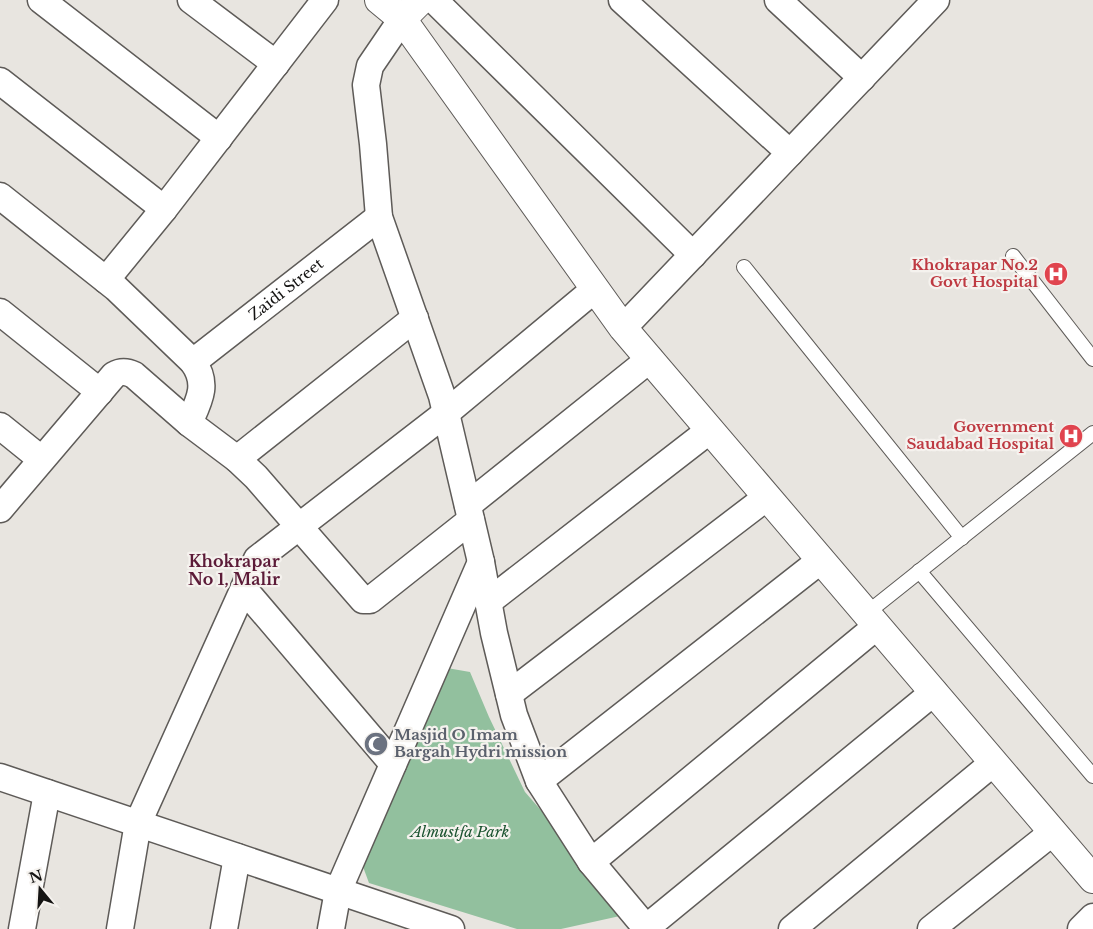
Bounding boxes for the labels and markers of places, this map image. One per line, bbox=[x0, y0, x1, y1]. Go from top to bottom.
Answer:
place label: Khokrapar No.2 Govt Hospital bbox=[912, 255, 1039, 291]
hospital icon: Khokrapar No.2 Govt Hospital bbox=[1043, 261, 1069, 287]
place label: Government Saudabad Hospital bbox=[906, 417, 1055, 453]
hospital icon: Government Saudabad Hospital bbox=[1058, 423, 1084, 449]
place label: Masjid O Imam Bargah Hydri mission bbox=[394, 725, 567, 761]
mosque icon: Masjid O Imam Bargah Hydri mission bbox=[363, 731, 389, 757]

